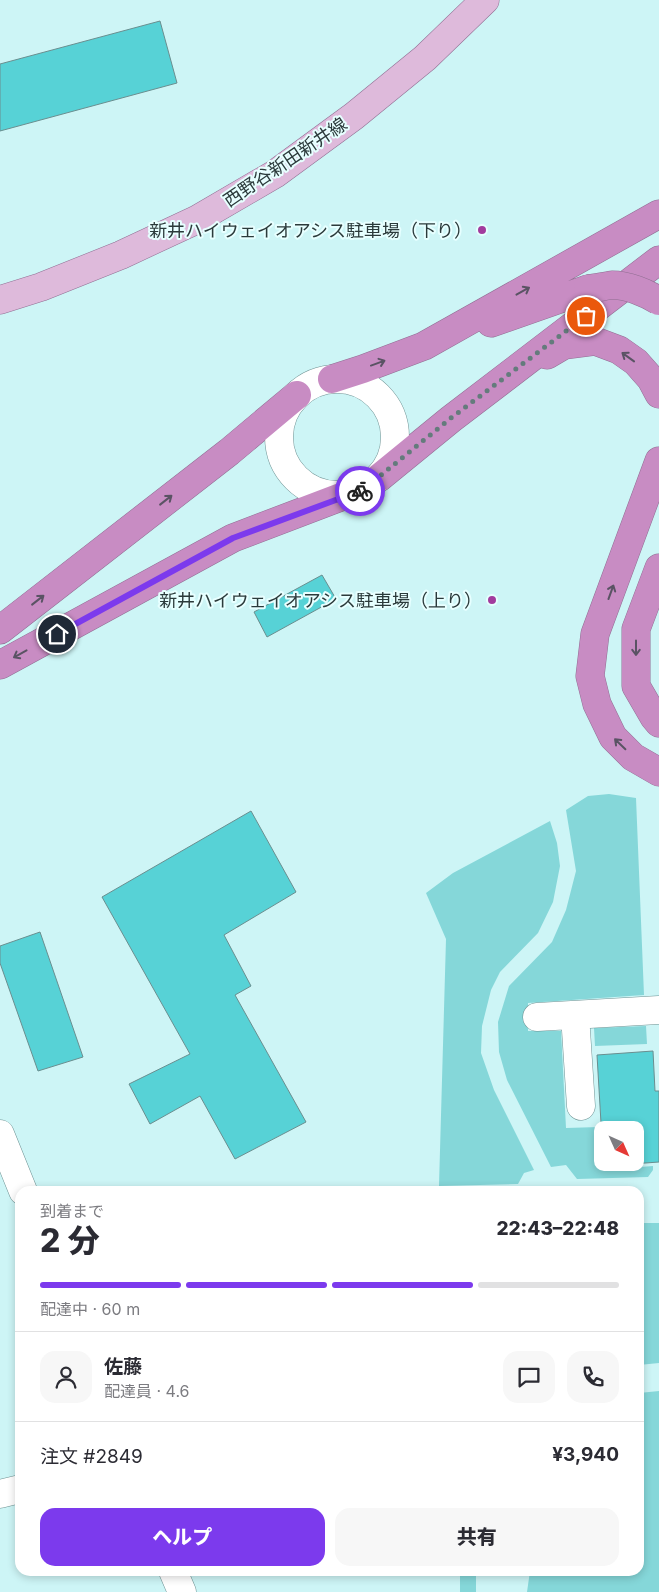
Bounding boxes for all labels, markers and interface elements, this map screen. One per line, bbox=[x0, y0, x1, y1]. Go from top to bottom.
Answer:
street label: 西野谷新田新井線 bbox=[219, 113, 351, 211]
place label: 新井ハイウェイオアシス駐車場（下り） bbox=[149, 220, 472, 241]
marker: 新井ハイウェイオアシス駐車場（下り） bbox=[476, 224, 488, 236]
one-way arrow bbox=[515, 285, 529, 295]
pin bbox=[565, 295, 607, 337]
icon: bag bbox=[572, 302, 600, 330]
one-way arrow bbox=[621, 352, 635, 362]
one-way arrow bbox=[370, 358, 385, 367]
courier bbox=[335, 466, 385, 516]
icon: bike bbox=[346, 477, 374, 505]
one-way arrow bbox=[160, 495, 173, 506]
one-way arrow bbox=[607, 584, 616, 600]
place label: 新井ハイウェイオアシス駐車場（上り） bbox=[159, 590, 482, 611]
marker: 新井ハイウェイオアシス駐車場（上り） bbox=[486, 594, 498, 606]
one-way arrow bbox=[31, 595, 45, 605]
pin bbox=[36, 613, 78, 655]
icon: home bbox=[43, 620, 71, 648]
one-way arrow bbox=[631, 640, 641, 656]
one-way arrow bbox=[13, 650, 28, 659]
one-way arrow bbox=[613, 738, 626, 750]
north arrow bbox=[594, 1121, 644, 1171]
map controls bbox=[594, 1121, 644, 1171]
text: 到着まで bbox=[40, 1201, 104, 1221]
text: 22:43–22:48 bbox=[496, 1217, 619, 1240]
text: 2 分 bbox=[40, 1221, 99, 1260]
text: 配達中 · 60 m bbox=[40, 1299, 140, 1319]
button: person bbox=[40, 1351, 92, 1403]
button: chat bbox=[503, 1351, 555, 1403]
button: phone bbox=[567, 1351, 619, 1403]
text: 佐藤 bbox=[104, 1355, 142, 1378]
text: 配達員 · 4.6 bbox=[104, 1381, 190, 1401]
text: ¥3,940 bbox=[552, 1443, 619, 1466]
text: 注文 #2849 bbox=[40, 1445, 143, 1468]
button: ヘルプ bbox=[40, 1508, 325, 1566]
button: 共有 bbox=[335, 1508, 619, 1566]

